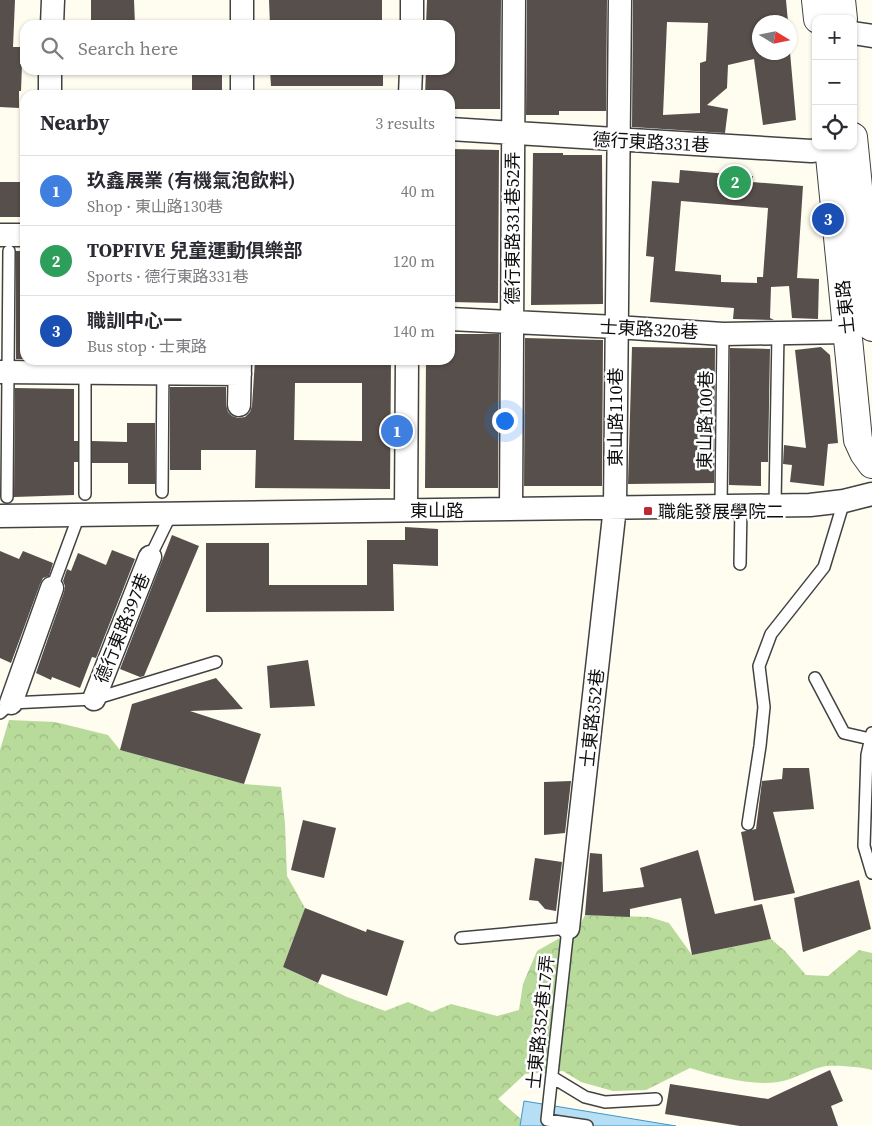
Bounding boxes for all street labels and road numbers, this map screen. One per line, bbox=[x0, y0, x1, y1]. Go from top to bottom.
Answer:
street label: 德行東路331巷 bbox=[592, 126, 710, 158]
street label: 德行東路331巷52弄 bbox=[500, 152, 525, 305]
street label: 士東路 bbox=[830, 279, 860, 335]
street label: 士東路320巷 bbox=[599, 314, 699, 344]
street label: 東山路110巷 bbox=[603, 368, 628, 467]
street label: 東山路100巷 bbox=[692, 370, 718, 470]
street label: 東山路 bbox=[410, 498, 464, 523]
street label: 德行東路397巷 bbox=[88, 569, 156, 687]
street label: 士東路352巷 bbox=[574, 667, 610, 769]
street label: 士東路352巷17弄 bbox=[521, 954, 559, 1090]

